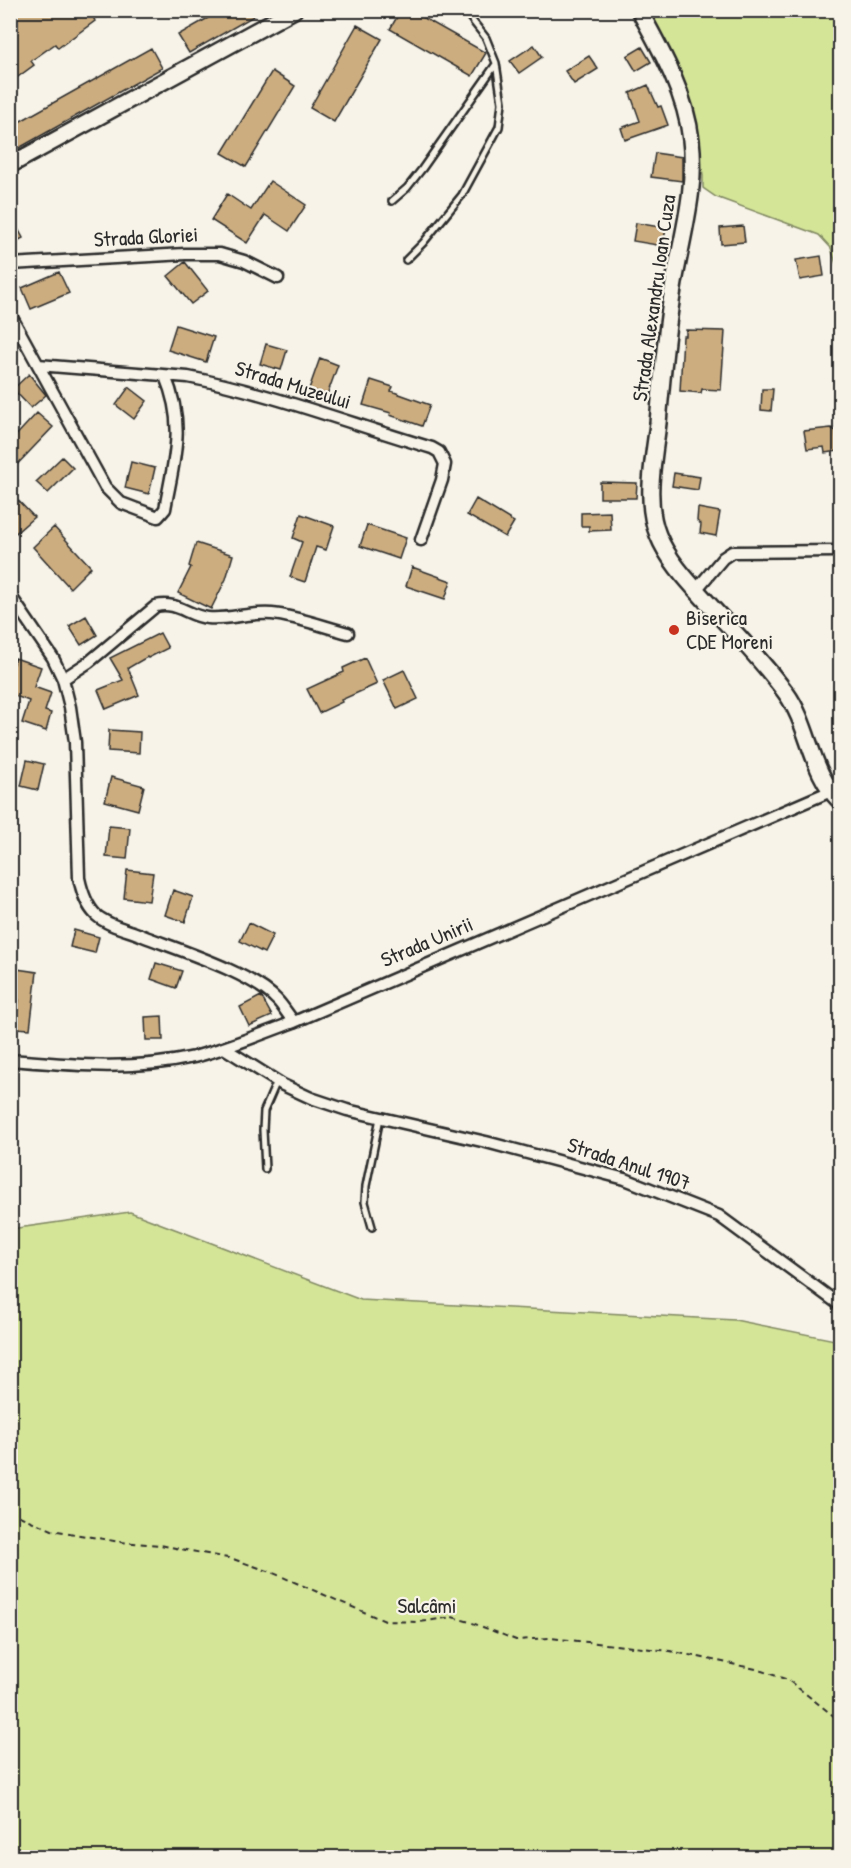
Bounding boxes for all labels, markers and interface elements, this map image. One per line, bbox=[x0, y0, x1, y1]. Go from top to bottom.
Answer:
street label: Strada Alexandru Ioan Cuza bbox=[625, 193, 682, 403]
street label: Strada Gloriei bbox=[93, 219, 199, 254]
street label: Strada Muzeului bbox=[232, 353, 355, 416]
place label: Biserica CDE Moreni bbox=[686, 603, 773, 656]
marker: Biserica CDE Moreni bbox=[667, 623, 681, 637]
street label: Strada Unirii bbox=[376, 909, 477, 974]
street label: Strada Anul 1907 bbox=[564, 1130, 695, 1197]
street label: Salcâmi bbox=[398, 1591, 456, 1620]

